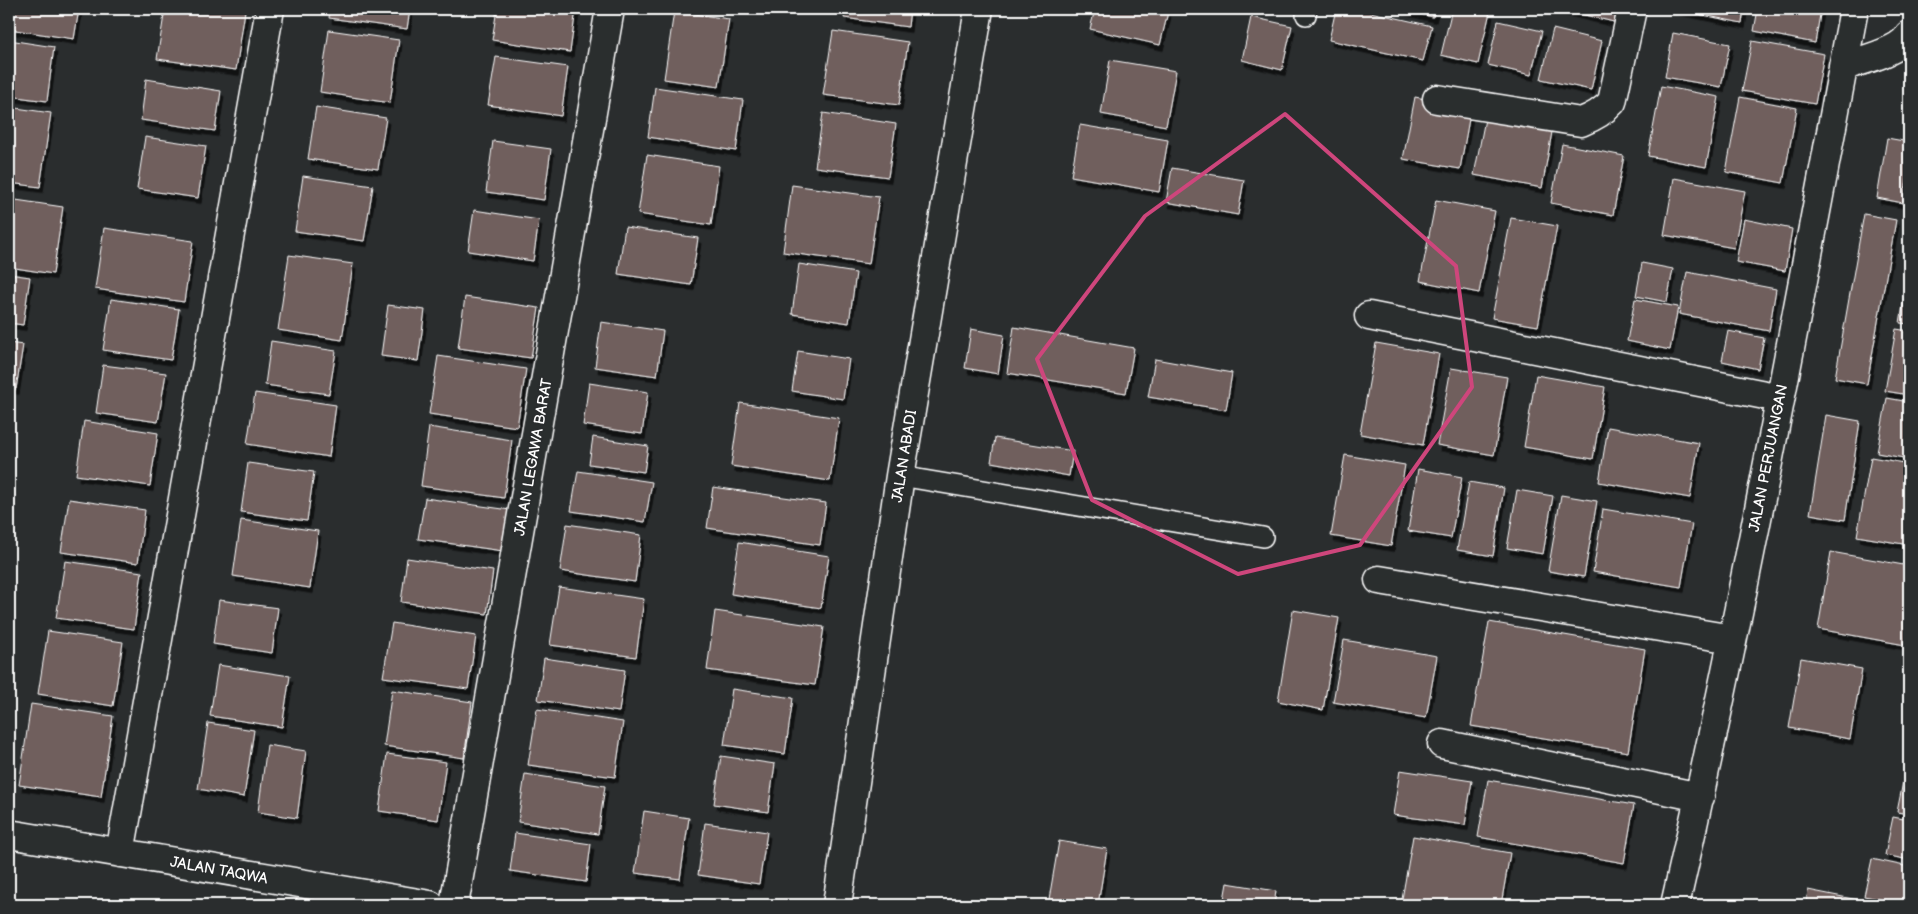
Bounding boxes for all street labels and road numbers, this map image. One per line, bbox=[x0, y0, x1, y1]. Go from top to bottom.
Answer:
street label: JALAN LEGAWA BARAT bbox=[510, 377, 557, 537]
street label: JALAN PERJUANGAN bbox=[1745, 383, 1792, 534]
street label: JALAN ABADI bbox=[888, 408, 921, 504]
street label: JALAN TAQWA bbox=[169, 853, 270, 889]

